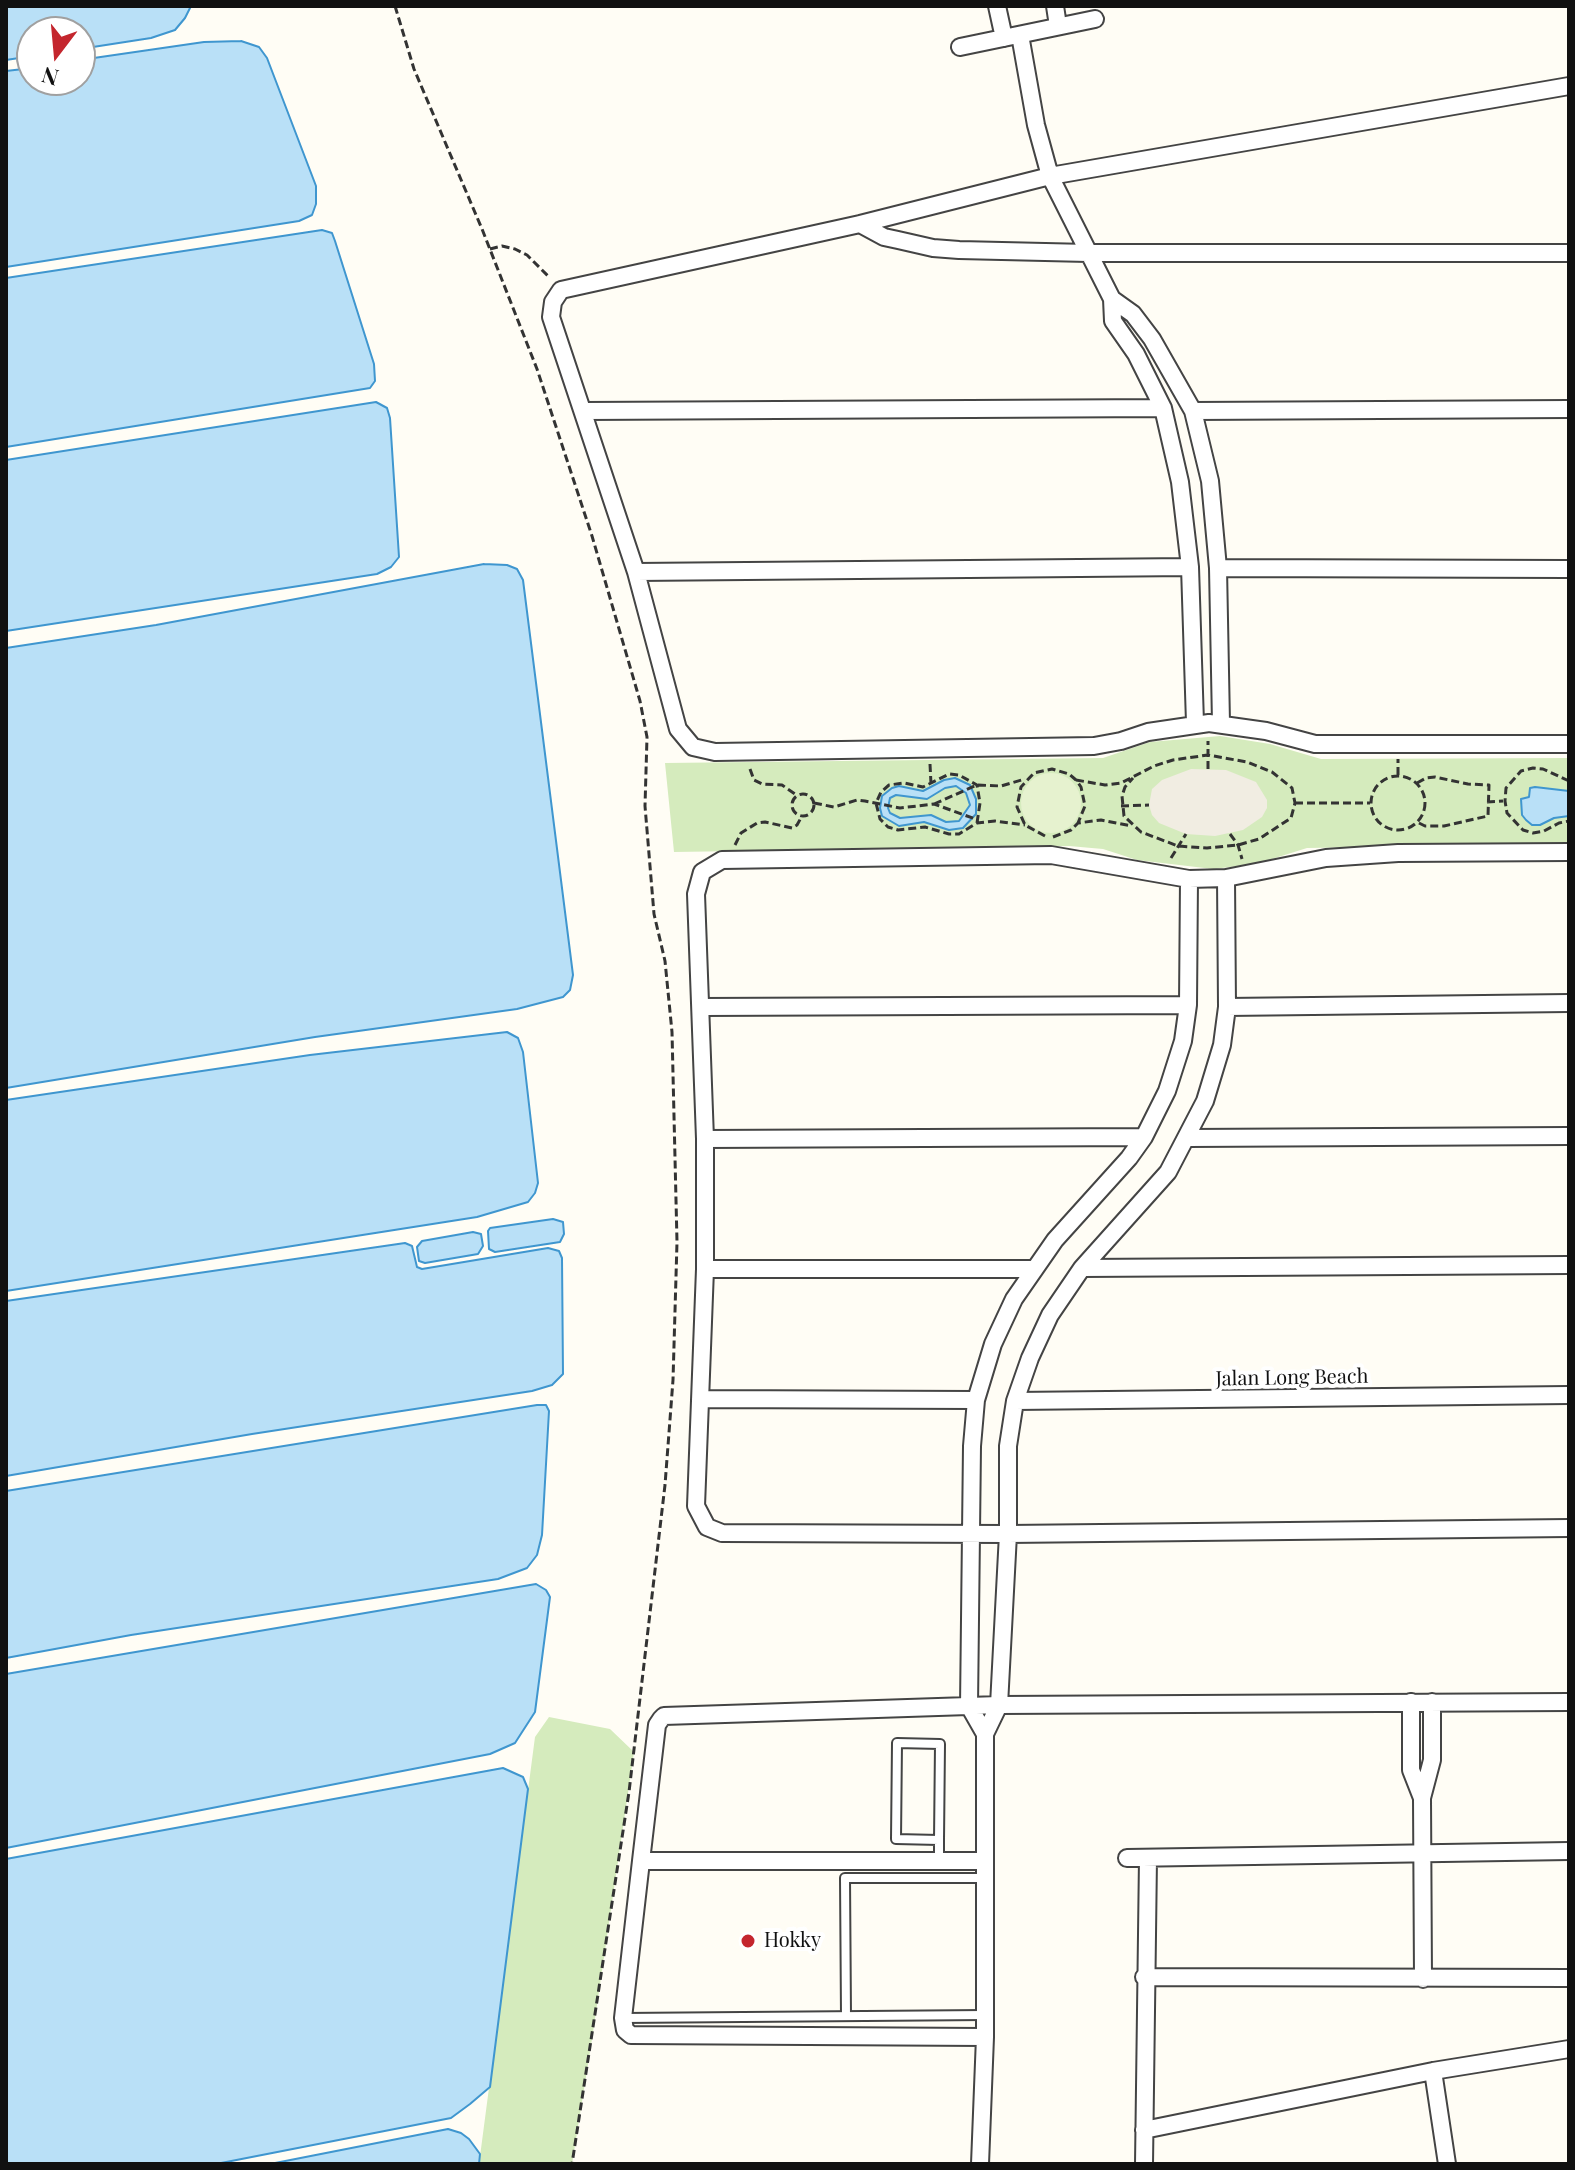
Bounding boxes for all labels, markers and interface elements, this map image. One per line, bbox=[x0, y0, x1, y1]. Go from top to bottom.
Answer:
north arrow bbox=[16, 16, 96, 96]
text: N bbox=[38, 61, 62, 94]
street label: Jalan Long Beach bbox=[1215, 1365, 1369, 1391]
place label: Hokky bbox=[764, 1929, 821, 1953]
marker: Hokky bbox=[739, 1932, 757, 1950]

